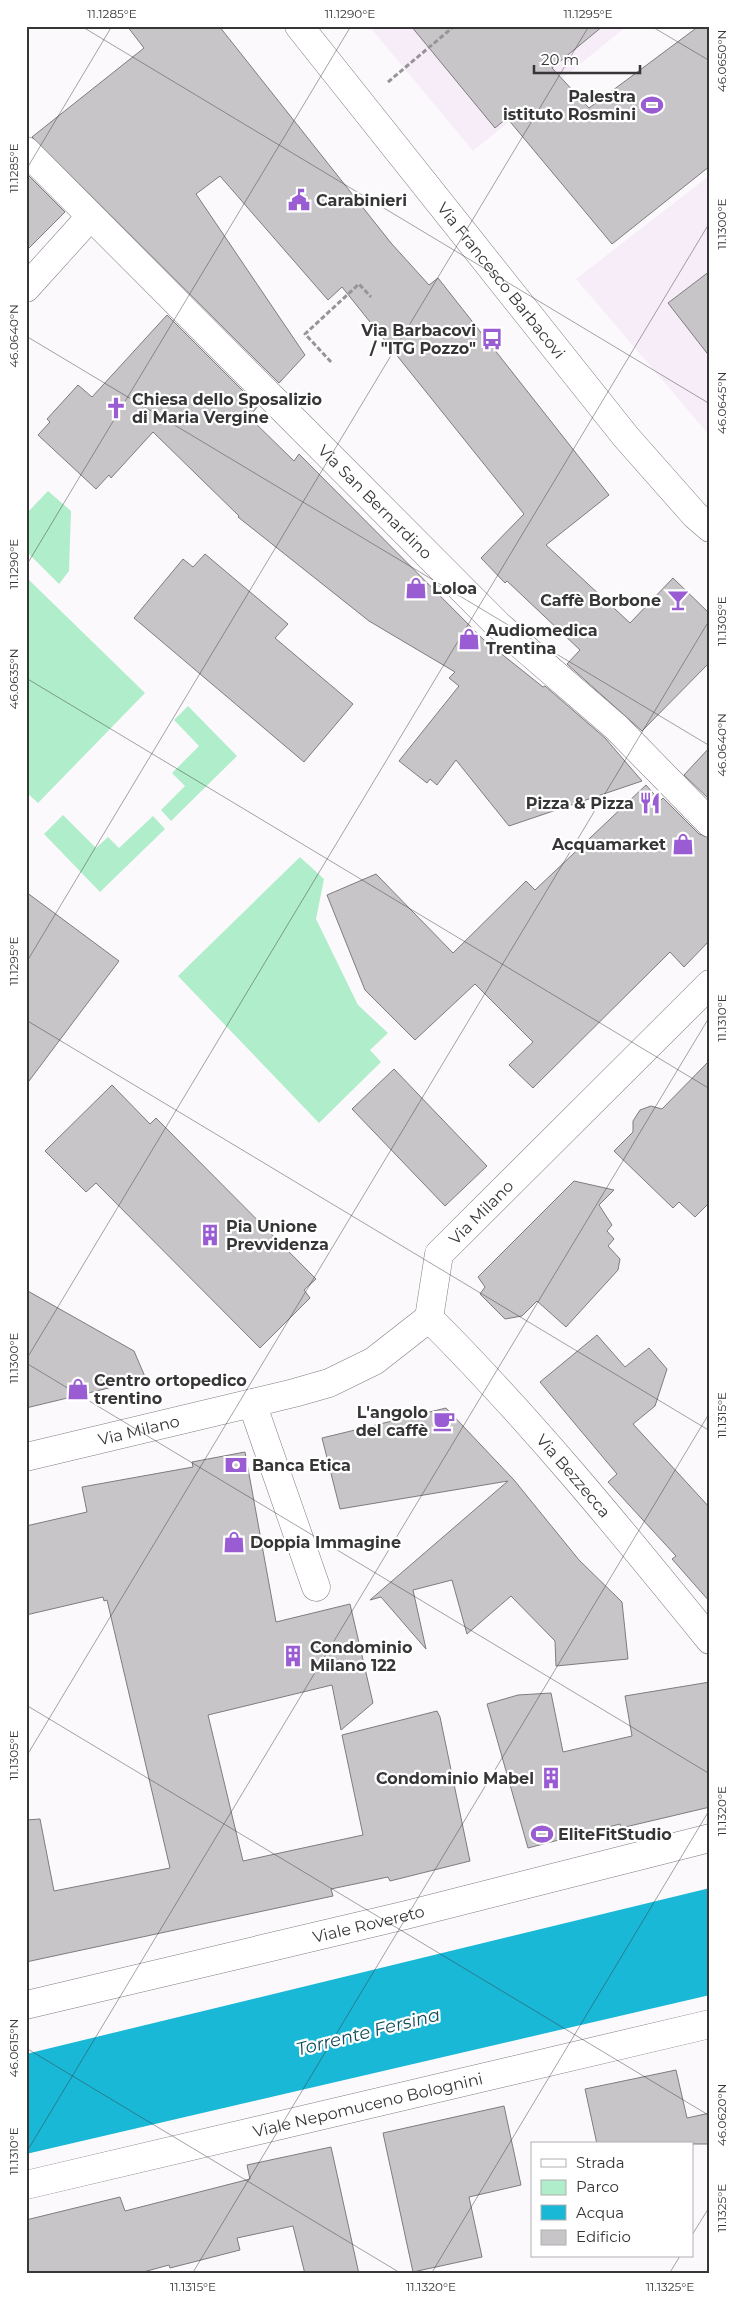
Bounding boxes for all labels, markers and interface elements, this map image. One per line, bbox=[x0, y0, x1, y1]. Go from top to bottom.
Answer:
text: 11.1285°E bbox=[87, 6, 137, 21]
text: 11.1290°E bbox=[325, 6, 375, 21]
text: 11.1295°E bbox=[563, 6, 613, 21]
text: 46.0650°N bbox=[714, 30, 729, 92]
scale bar bbox=[534, 42, 640, 74]
text: 20 m bbox=[541, 50, 579, 69]
place label: Palestra istituto Rosmini bbox=[503, 87, 636, 124]
sports icon: Palestra istituto Rosmini bbox=[639, 92, 665, 118]
text: 11.1285°E bbox=[6, 143, 21, 193]
public building icon: Carabinieri bbox=[286, 187, 312, 213]
place label: Carabinieri bbox=[316, 191, 407, 210]
street label: Via Francesco Barbacovi bbox=[433, 198, 569, 362]
text: 11.1300°E bbox=[714, 198, 729, 250]
text: 46.0640°N bbox=[6, 304, 21, 368]
place label: Via Barbacovi / "ITG Pozzo" bbox=[360, 321, 476, 358]
bus stop icon: Via Barbacovi / "ITG Pozzo" bbox=[479, 326, 505, 352]
text: 46.0645°N bbox=[714, 372, 729, 434]
place label: Chiesa dello Sposalizio di Maria Vergine bbox=[132, 390, 322, 427]
church icon: Chiesa dello Sposalizio di Maria Vergine bbox=[103, 395, 129, 421]
street label: Via San Bernardino bbox=[314, 441, 436, 563]
text: 11.1290°E bbox=[6, 539, 21, 589]
shop icon: Loloa bbox=[403, 575, 429, 601]
place label: Loloa bbox=[432, 579, 477, 598]
bar icon: Caffè Borbone bbox=[665, 587, 691, 613]
place label: Caffè Borbone bbox=[540, 591, 661, 610]
text: 11.1305°E bbox=[714, 596, 729, 646]
place label: Audiomedica Trentina bbox=[485, 621, 598, 658]
shop icon: Audiomedica Trentina bbox=[456, 626, 482, 652]
text: 46.0635°N bbox=[6, 648, 21, 710]
text: 46.0640°N bbox=[714, 713, 729, 777]
restaurant icon: Pizza & Pizza bbox=[637, 790, 663, 816]
place label: Pizza & Pizza bbox=[526, 794, 634, 813]
shop icon: Acquamarket bbox=[670, 831, 696, 857]
place label: Acquamarket bbox=[551, 835, 666, 854]
text: 11.1295°E bbox=[6, 936, 21, 986]
text: 11.1310°E bbox=[714, 994, 729, 1042]
street label: Via Milano bbox=[445, 1176, 517, 1248]
place label: Pia Unione Prevvidenza bbox=[226, 1217, 329, 1254]
building icon: Pia Unione Prevvidenza bbox=[197, 1222, 223, 1248]
text: 11.1300°E bbox=[6, 1332, 21, 1384]
place label: Centro ortopedico trentino bbox=[94, 1371, 247, 1408]
shop icon: Centro ortopedico trentino bbox=[65, 1376, 91, 1402]
text: 11.1315°E bbox=[714, 1392, 729, 1438]
place label: L'angolo del caffè bbox=[356, 1403, 428, 1440]
cafe icon: L'angolo del caffè bbox=[431, 1408, 457, 1434]
street label: Via Milano bbox=[96, 1411, 181, 1449]
street label: Via Bezzecca bbox=[533, 1430, 615, 1521]
bank icon: Banca Etica bbox=[223, 1452, 249, 1478]
place label: Banca Etica bbox=[252, 1456, 351, 1475]
shop icon: Doppia Immagine bbox=[221, 1529, 247, 1555]
place label: Doppia Immagine bbox=[250, 1533, 401, 1552]
place label: Condominio Milano 122 bbox=[310, 1638, 412, 1675]
building icon: Condominio Milano 122 bbox=[280, 1643, 306, 1669]
text: 11.1305°E bbox=[6, 1730, 21, 1780]
building icon: Condominio Mabel bbox=[538, 1765, 564, 1791]
place label: Condominio Mabel bbox=[376, 1769, 534, 1788]
text: 11.1320°E bbox=[714, 1786, 729, 1836]
sports icon: EliteFitStudio bbox=[529, 1821, 555, 1847]
place label: EliteFitStudio bbox=[558, 1825, 672, 1844]
street label: Viale Rovereto bbox=[311, 1901, 426, 1946]
water label: Torrente Fersina bbox=[294, 2003, 442, 2061]
text: 46.0615°N bbox=[6, 2019, 21, 2077]
street label: Viale Nepomuceno Bolognini bbox=[251, 2068, 484, 2141]
text: 46.0620°N bbox=[714, 2084, 729, 2146]
text: 11.1310°E bbox=[6, 2127, 21, 2175]
legend bbox=[531, 2142, 694, 2258]
text: Strada bbox=[576, 2153, 625, 2172]
text: Parco bbox=[576, 2177, 619, 2196]
text: 11.1325°E bbox=[714, 2184, 729, 2232]
text: Acqua bbox=[576, 2203, 624, 2222]
text: Edificio bbox=[576, 2227, 631, 2246]
text: 11.1315°E bbox=[170, 2279, 216, 2294]
text: 11.1320°E bbox=[406, 2279, 456, 2294]
text: 11.1325°E bbox=[646, 2279, 694, 2294]

